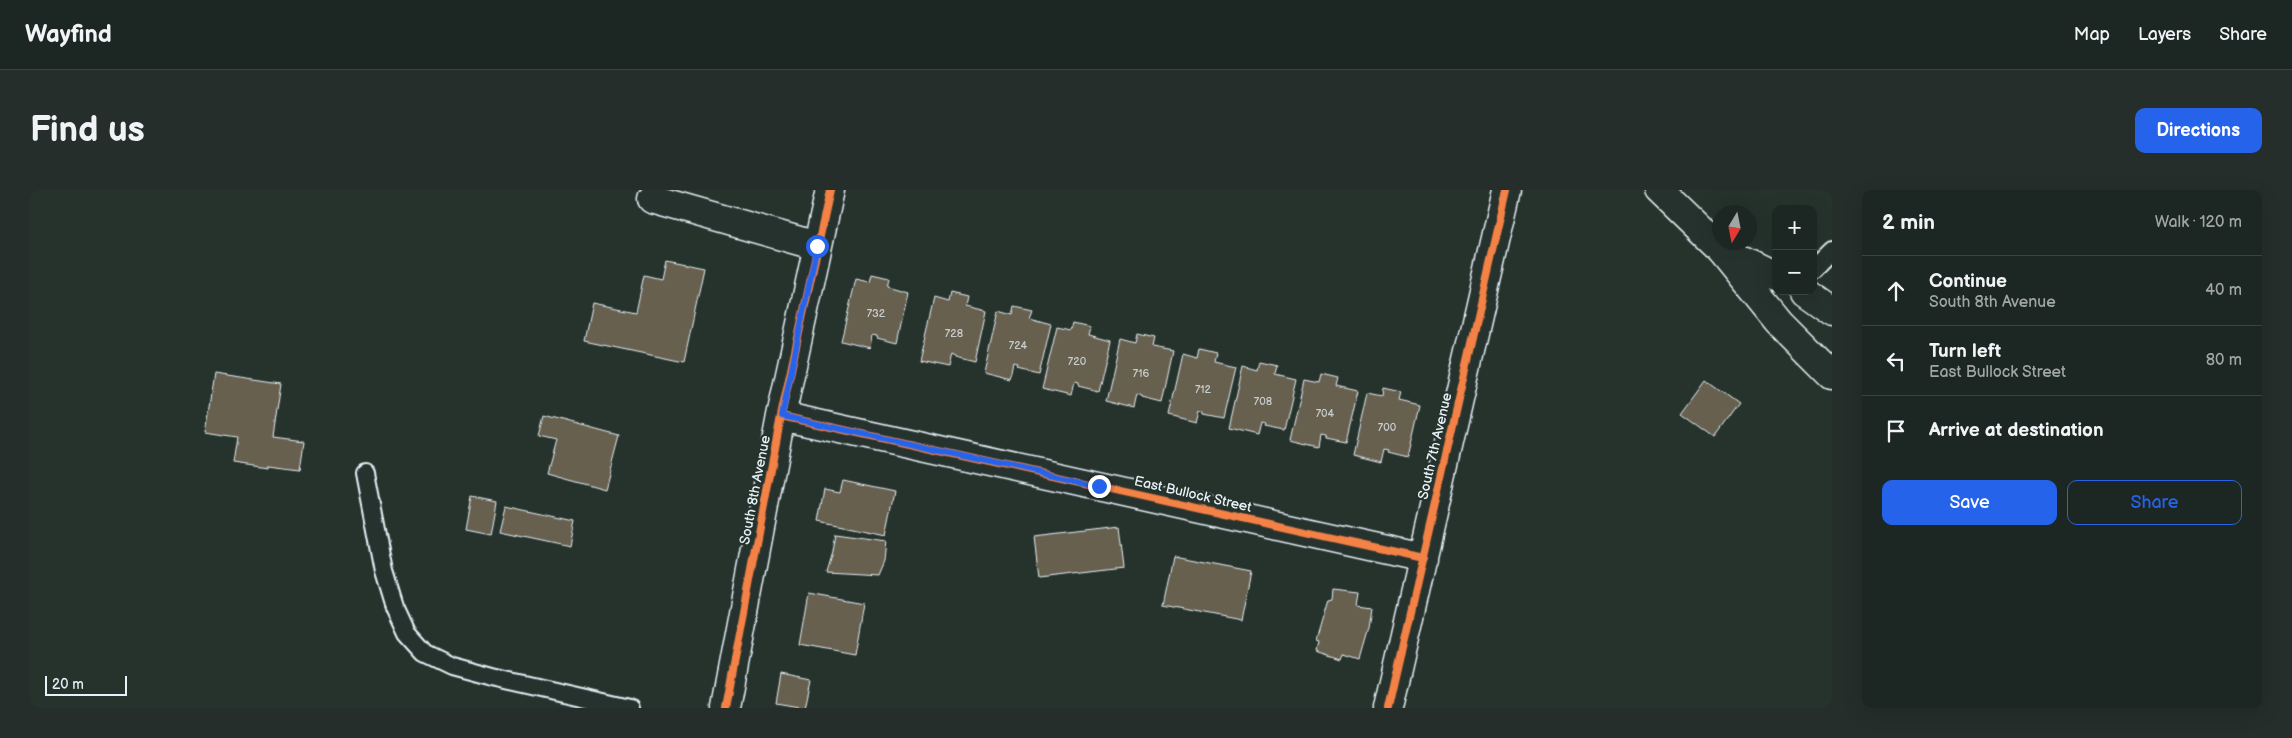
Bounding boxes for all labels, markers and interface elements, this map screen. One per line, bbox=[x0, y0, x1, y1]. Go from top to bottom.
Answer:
text: Wayfind bbox=[25, 20, 112, 49]
text: Map bbox=[2074, 24, 2110, 45]
text: Layers bbox=[2138, 24, 2191, 45]
text: Share bbox=[2219, 24, 2267, 45]
button: Directions bbox=[2135, 108, 2262, 153]
text: Find us bbox=[30, 109, 145, 152]
north arrow bbox=[1712, 205, 1757, 250]
map controls bbox=[1772, 205, 1817, 295]
button: + bbox=[1772, 205, 1817, 250]
text: 2 min bbox=[1882, 210, 1935, 235]
text: Walk · 120 m bbox=[2155, 213, 2242, 232]
route start bbox=[806, 235, 829, 258]
button: − bbox=[1772, 250, 1817, 295]
text: Continue bbox=[1929, 270, 2007, 293]
icon: ahead bbox=[1882, 277, 1910, 305]
text: 40 m bbox=[2205, 281, 2242, 300]
text: South 8th Avenue bbox=[1929, 293, 2056, 312]
house number: 732 bbox=[867, 307, 886, 320]
house number: 728 bbox=[945, 327, 963, 340]
house number: 724 bbox=[1009, 339, 1028, 352]
text: Turn left bbox=[1929, 340, 2001, 363]
icon: left bbox=[1882, 347, 1910, 375]
text: 80 m bbox=[2206, 351, 2242, 370]
house number: 720 bbox=[1068, 355, 1087, 368]
text: East Bullock Street bbox=[1929, 363, 2066, 382]
house number: 716 bbox=[1133, 367, 1149, 380]
house number: 712 bbox=[1195, 383, 1212, 396]
street label: South 7th Avenue bbox=[1414, 391, 1456, 501]
house number: 708 bbox=[1254, 395, 1272, 408]
house number: 704 bbox=[1316, 407, 1335, 420]
icon: arrive bbox=[1882, 417, 1910, 445]
text: Arrive at destination bbox=[1929, 419, 2104, 442]
house number: 700 bbox=[1378, 421, 1397, 434]
street label: South 8th Avenue bbox=[736, 434, 774, 546]
street label: East Bullock Street bbox=[1133, 472, 1254, 516]
route end bbox=[1088, 475, 1111, 498]
button: Save bbox=[1882, 480, 2057, 525]
button: Share bbox=[2067, 480, 2242, 525]
scale bar bbox=[45, 673, 128, 696]
text: 20 m bbox=[52, 676, 84, 693]

